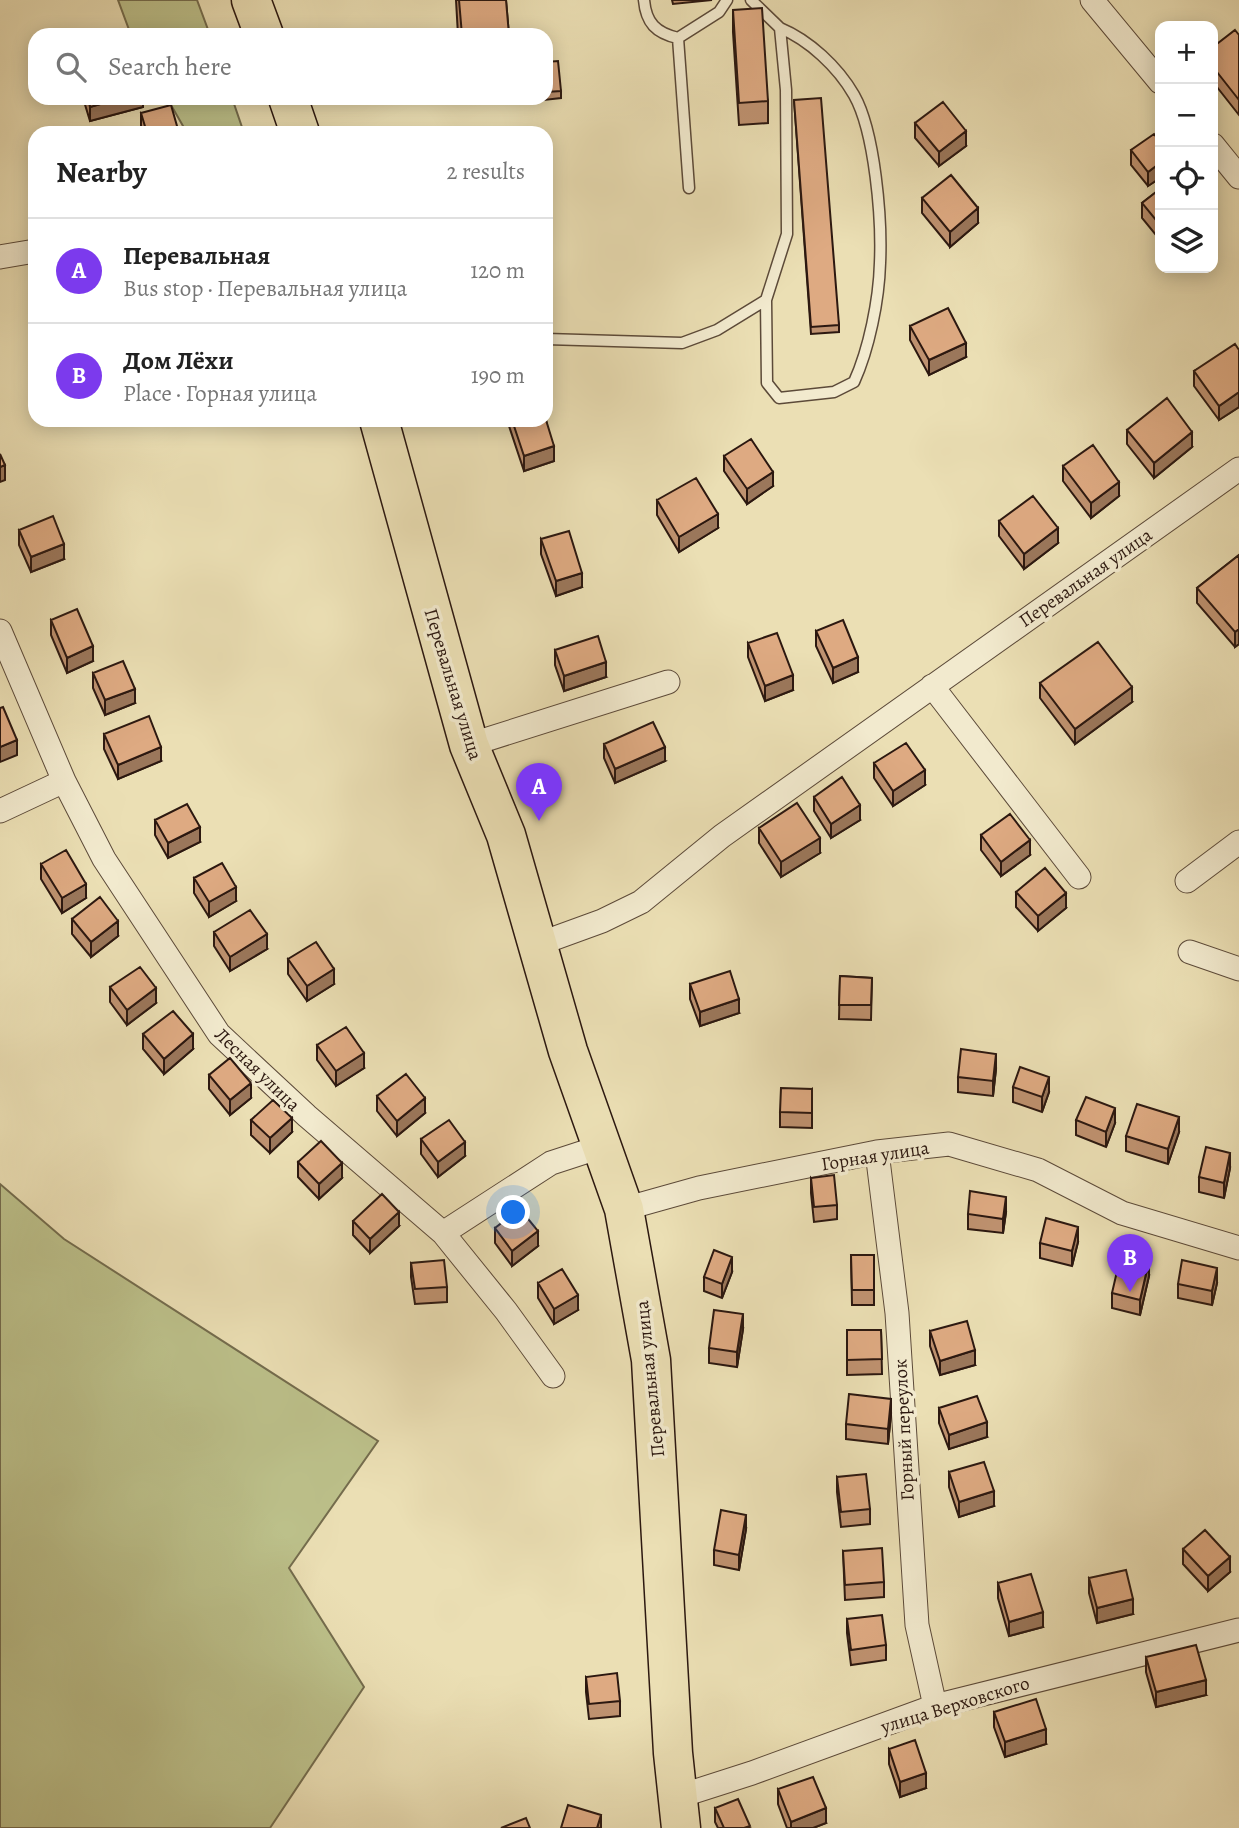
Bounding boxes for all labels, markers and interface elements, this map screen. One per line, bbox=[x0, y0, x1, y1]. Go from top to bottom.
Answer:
map controls bbox=[1155, 21, 1218, 273]
button: + bbox=[1155, 21, 1218, 84]
search box bbox=[28, 28, 553, 105]
icon: search bbox=[52, 48, 90, 86]
text: Search here bbox=[108, 49, 232, 84]
button: − bbox=[1155, 84, 1218, 147]
button: locate bbox=[1155, 147, 1218, 210]
text: Nearby bbox=[56, 152, 147, 192]
text: 2 results bbox=[447, 156, 525, 187]
button: layers bbox=[1155, 210, 1218, 273]
text: Перевальная bbox=[123, 238, 270, 273]
text: A bbox=[72, 255, 86, 286]
text: 120 m bbox=[470, 255, 525, 286]
text: Bus stop · Перевальная улица bbox=[123, 273, 407, 304]
text: Дом Лёхи bbox=[123, 343, 234, 378]
text: B bbox=[72, 360, 86, 391]
text: 190 m bbox=[471, 360, 525, 391]
text: Place · Горная улица bbox=[123, 378, 317, 409]
street label: Перевальная улица bbox=[1014, 522, 1158, 634]
street label: Перевальная улица bbox=[418, 605, 489, 763]
pin: A bbox=[516, 763, 562, 821]
street label: Лесная улица bbox=[209, 1022, 306, 1117]
street label: Горная улица bbox=[819, 1135, 931, 1177]
your location bbox=[496, 1195, 530, 1229]
pin: B bbox=[1107, 1234, 1153, 1292]
street label: Перевальная улица bbox=[629, 1299, 671, 1458]
street label: Горный переулок bbox=[887, 1358, 921, 1501]
street label: улица Верховского bbox=[877, 1670, 1033, 1740]

